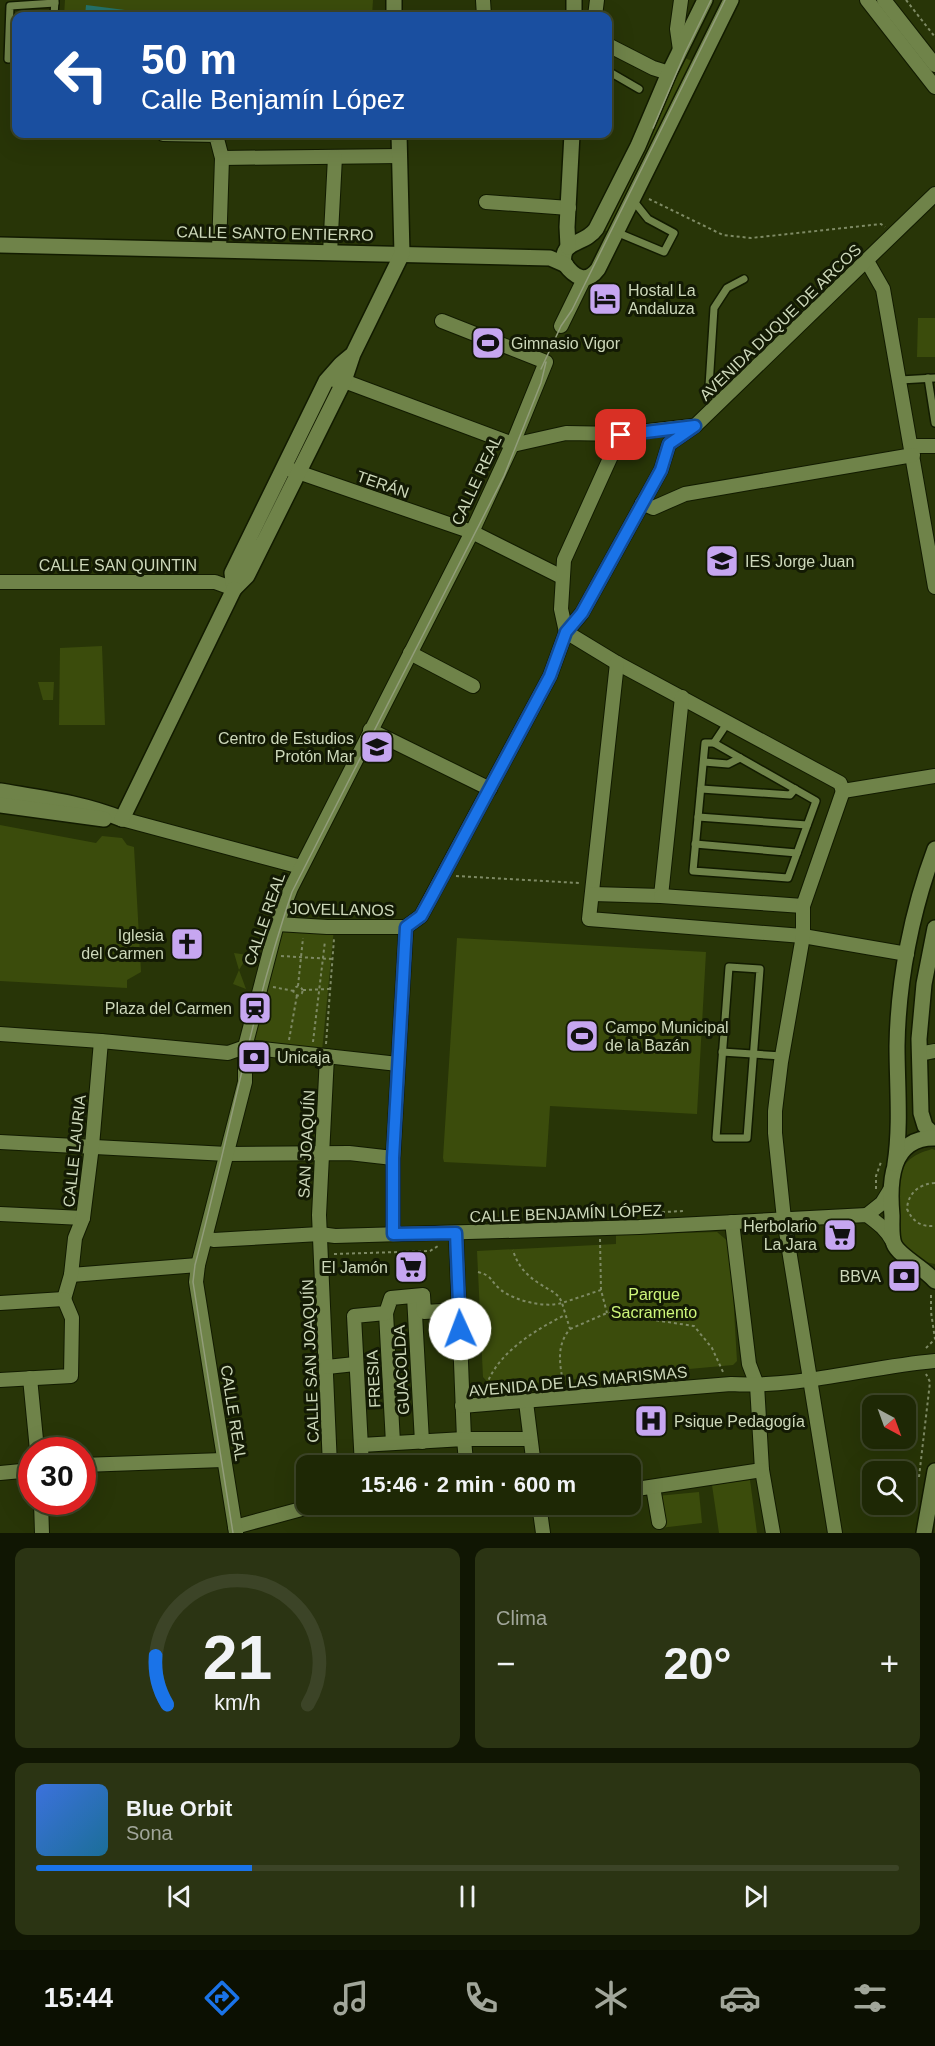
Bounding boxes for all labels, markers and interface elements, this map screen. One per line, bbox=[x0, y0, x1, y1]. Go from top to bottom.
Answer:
icon: left bbox=[42, 36, 120, 114]
text: 50 m bbox=[141, 36, 237, 83]
text: Calle Benjamín López bbox=[141, 85, 405, 115]
street label: CALLE SANTO ENTIERRO bbox=[176, 223, 374, 244]
street label: AVENIDA DUQUE DE ARCOS bbox=[696, 241, 864, 404]
hotel icon: Hostal La Andaluza bbox=[587, 281, 623, 317]
place label: Hostal La Andaluza bbox=[628, 282, 696, 317]
sports icon: Gimnasio Vigor bbox=[470, 325, 506, 361]
place label: Gimnasio Vigor bbox=[511, 335, 621, 352]
pin bbox=[595, 409, 646, 460]
icon: arrive bbox=[604, 418, 637, 451]
street label: CALLE REAL bbox=[448, 433, 505, 528]
street label: TERÁN bbox=[354, 467, 412, 501]
school or university icon: IES Jorge Juan bbox=[704, 543, 740, 579]
place label: IES Jorge Juan bbox=[745, 553, 854, 570]
street label: CALLE SAN QUINTIN bbox=[39, 557, 197, 574]
school or university icon: Centro de Estudios Protón Mar bbox=[359, 729, 395, 765]
place label: Centro de Estudios Protón Mar bbox=[218, 730, 355, 765]
street label: CALLE REAL bbox=[241, 870, 288, 968]
street label: JOVELLANOS bbox=[289, 900, 395, 919]
church icon: Iglesia del Carmen bbox=[169, 926, 205, 962]
place label: Iglesia del Carmen bbox=[81, 927, 164, 962]
station icon: Plaza del Carmen bbox=[237, 990, 273, 1026]
place label: Plaza del Carmen bbox=[105, 1000, 232, 1017]
sports icon: Campo Municipal de la Bazán bbox=[564, 1018, 600, 1054]
place label: Campo Municipal de la Bazán bbox=[605, 1019, 729, 1054]
bank icon: Unicaja bbox=[236, 1039, 272, 1075]
place label: Unicaja bbox=[277, 1049, 330, 1066]
street label: SAN JOAQUÍN bbox=[294, 1089, 318, 1199]
street label: CALLE LAURIA bbox=[60, 1094, 89, 1208]
street label: CALLE BENJAMÍN LÓPEZ bbox=[469, 1201, 663, 1225]
supermarket icon: Herbolario La Jara bbox=[822, 1217, 858, 1253]
place label: Herbolario La Jara bbox=[743, 1218, 817, 1253]
supermarket icon: El Jamón bbox=[393, 1249, 429, 1285]
bank icon: BBVA bbox=[886, 1258, 922, 1294]
place label: El Jamón bbox=[321, 1259, 388, 1276]
place label: BBVA bbox=[840, 1268, 881, 1285]
street label: CALLE SAN JOAQUÍN bbox=[298, 1279, 322, 1443]
park label: Parque Sacramento bbox=[611, 1286, 697, 1321]
position arrow bbox=[428, 1297, 492, 1361]
street label: GUACOLDA bbox=[391, 1324, 412, 1415]
street label: FRESIA bbox=[363, 1349, 384, 1408]
street label: AVENIDA DE LAS MARISMAS bbox=[468, 1363, 688, 1400]
street label: CALLE REAL bbox=[218, 1364, 249, 1462]
north arrow bbox=[862, 1395, 916, 1449]
map controls bbox=[862, 1395, 916, 1515]
hospital icon: Psique Pedagogía bbox=[633, 1403, 669, 1439]
place label: Psique Pedagogía bbox=[674, 1413, 805, 1430]
speed limit sign: 30 bbox=[18, 1437, 96, 1515]
button: search bbox=[862, 1461, 916, 1515]
text: 15:46 · 2 min · 600 m bbox=[361, 1472, 576, 1497]
text: Clima bbox=[496, 1607, 547, 1629]
text: 21 bbox=[203, 1623, 272, 1692]
text: 20° bbox=[663, 1638, 732, 1689]
text: − bbox=[496, 1645, 515, 1682]
text: + bbox=[880, 1645, 899, 1682]
text: km/h bbox=[214, 1691, 261, 1715]
text: Blue Orbit bbox=[126, 1796, 232, 1821]
text: Sona bbox=[126, 1822, 173, 1844]
icon: previous bbox=[163, 1880, 196, 1913]
icon: pause bbox=[451, 1880, 484, 1913]
icon: next bbox=[739, 1880, 772, 1913]
icon: directions bbox=[201, 1977, 243, 2019]
icon: music bbox=[330, 1977, 372, 2019]
icon: phone bbox=[460, 1977, 502, 2019]
icon: climate bbox=[590, 1977, 632, 2019]
icon: car bbox=[719, 1977, 761, 2019]
icon: filters bbox=[849, 1977, 891, 2019]
text: 15:44 bbox=[44, 1983, 113, 2013]

